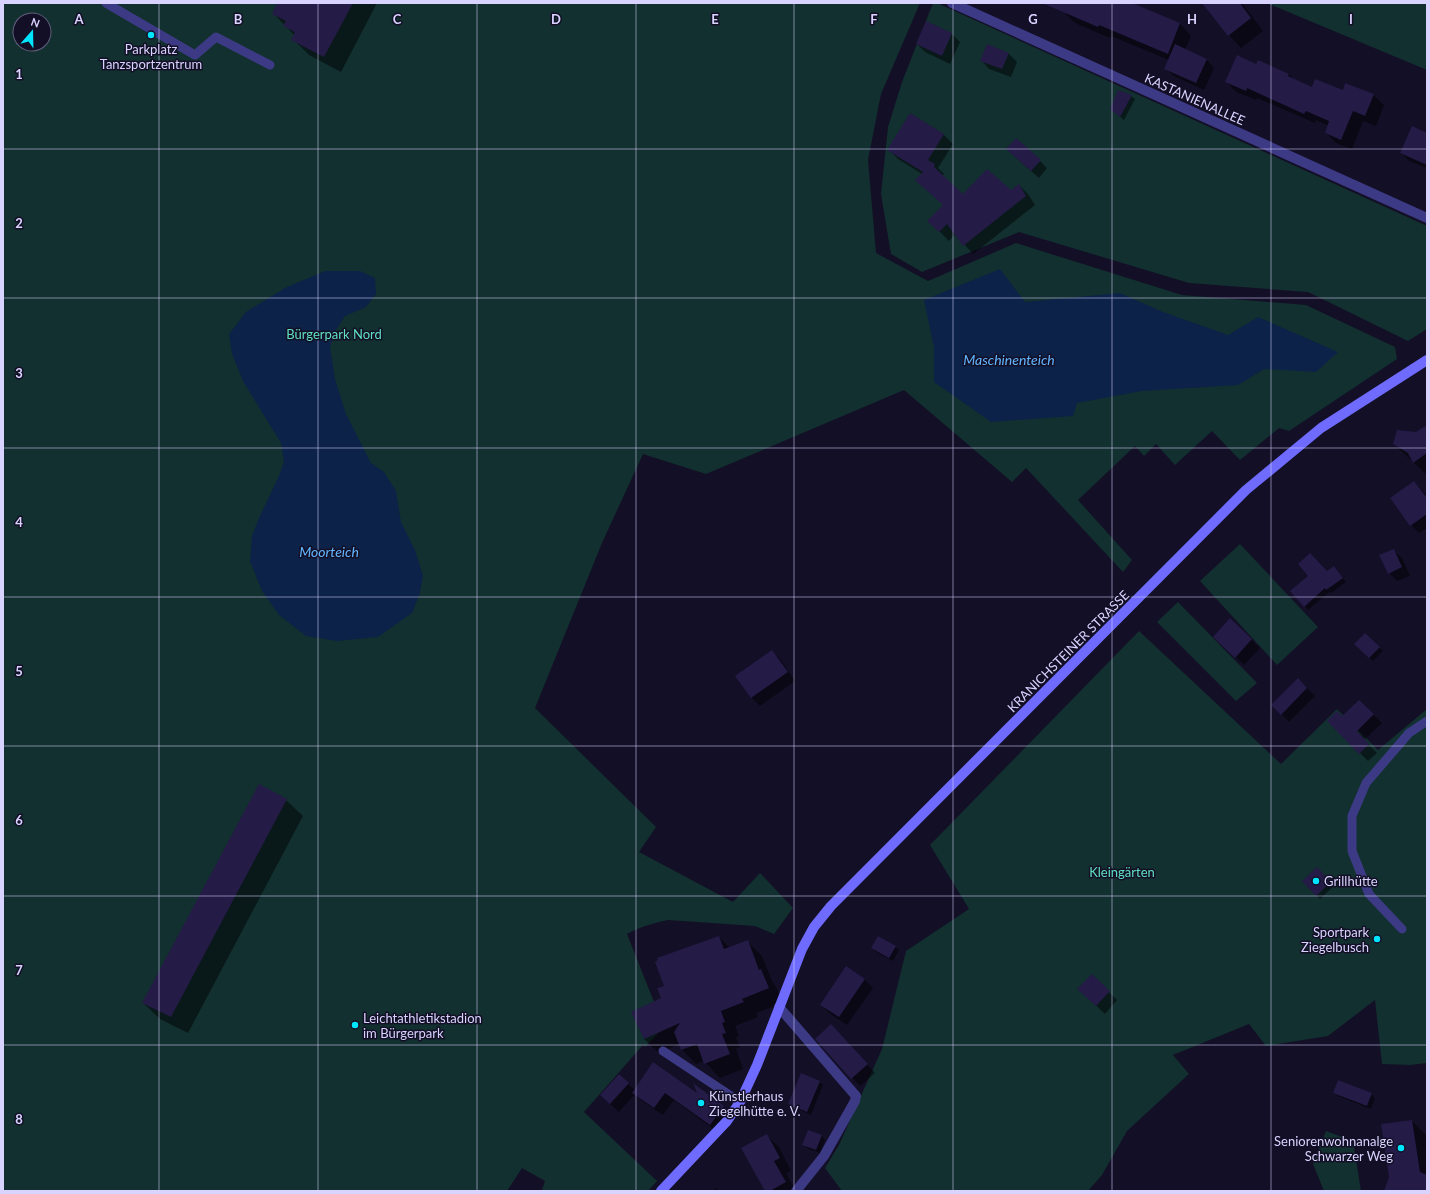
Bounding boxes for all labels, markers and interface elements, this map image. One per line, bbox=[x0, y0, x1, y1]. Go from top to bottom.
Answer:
text: A bbox=[73, 11, 84, 27]
text: B bbox=[234, 11, 243, 27]
text: C bbox=[393, 11, 402, 27]
text: D bbox=[551, 11, 561, 27]
text: E bbox=[711, 11, 719, 27]
text: F bbox=[870, 11, 878, 27]
text: G bbox=[1028, 11, 1038, 27]
text: H bbox=[1187, 11, 1197, 27]
text: I bbox=[1349, 11, 1353, 27]
north arrow bbox=[12, 12, 52, 52]
text: N bbox=[29, 15, 42, 30]
marker: Parkplatz Tanzsportzentrum bbox=[146, 30, 156, 40]
place label: Parkplatz Tanzsportzentrum bbox=[100, 41, 202, 72]
text: 1 bbox=[15, 66, 23, 82]
street label: KASTANIENALLEE bbox=[1142, 70, 1248, 128]
text: 2 bbox=[15, 215, 23, 231]
park label: Bürgerpark Nord bbox=[286, 326, 382, 342]
water label: Maschinenteich bbox=[963, 351, 1055, 368]
text: 3 bbox=[15, 365, 23, 381]
text: 4 bbox=[15, 514, 23, 530]
water label: Moorteich bbox=[299, 543, 359, 560]
street label: KRANICHSTEINER STRASSE bbox=[1004, 587, 1132, 715]
text: 5 bbox=[15, 663, 23, 679]
text: 6 bbox=[15, 812, 23, 828]
park label: Kleingärten bbox=[1089, 864, 1155, 880]
place label: Grillhütte bbox=[1324, 873, 1378, 889]
marker: Grillhütte bbox=[1311, 876, 1321, 886]
place label: Sportpark Ziegelbusch bbox=[1301, 924, 1369, 955]
marker: Sportpark Ziegelbusch bbox=[1372, 934, 1382, 944]
text: 7 bbox=[15, 962, 23, 978]
place label: Leichtathletikstadion im Bürgerpark bbox=[363, 1010, 482, 1041]
marker: Leichtathletikstadion im Bürgerpark bbox=[350, 1020, 360, 1030]
place label: Künstlerhaus Ziegelhütte e. V. bbox=[709, 1088, 801, 1119]
marker: Künstlerhaus Ziegelhütte e. V. bbox=[696, 1098, 706, 1108]
text: 8 bbox=[15, 1111, 23, 1127]
place label: Seniorenwohnanalge Schwarzer Weg bbox=[1274, 1133, 1393, 1164]
marker: Seniorenwohnanalge Schwarzer Weg bbox=[1396, 1143, 1406, 1153]

